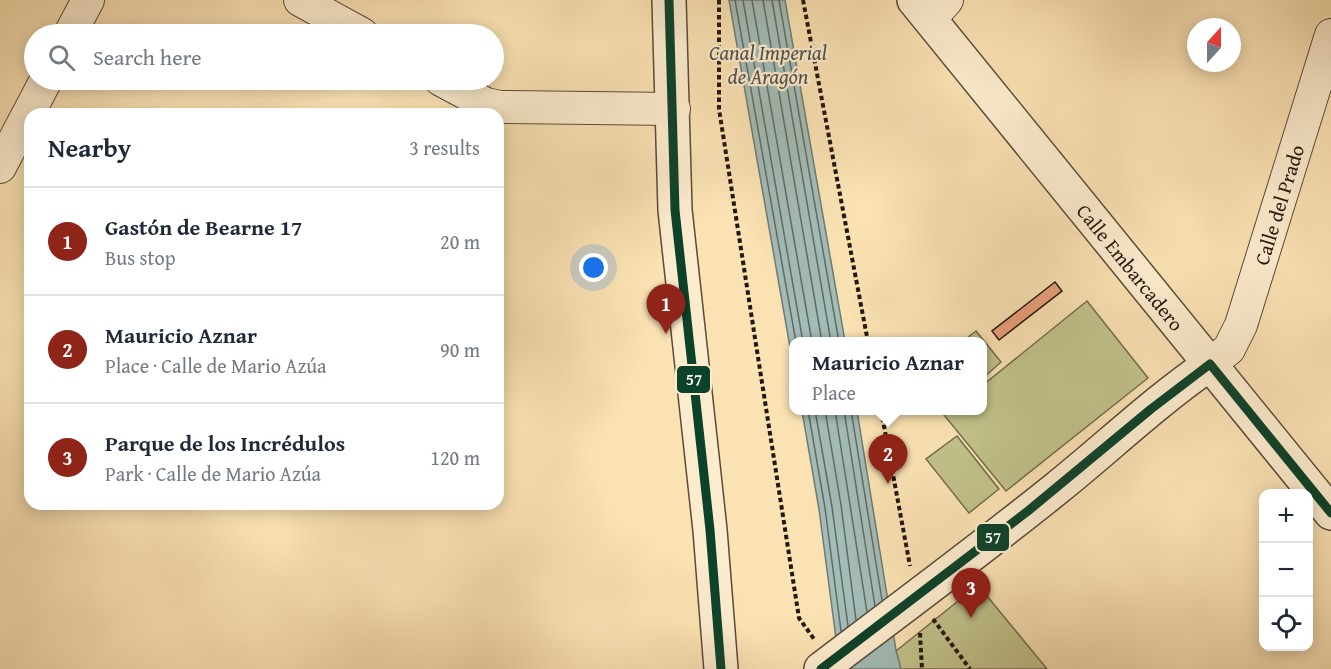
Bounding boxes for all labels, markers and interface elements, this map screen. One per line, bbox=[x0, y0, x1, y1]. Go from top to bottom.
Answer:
north arrow bbox=[1187, 18, 1241, 72]
search box bbox=[24, 24, 504, 90]
water label: Canal Imperial de Aragón bbox=[709, 37, 827, 92]
icon: search bbox=[45, 41, 78, 74]
text: Search here bbox=[93, 41, 202, 73]
text: Nearby bbox=[48, 128, 131, 167]
text: 3 results bbox=[409, 133, 480, 162]
street label: Calle del Prado bbox=[1246, 141, 1311, 269]
street label: Calle Embarcadero bbox=[1070, 197, 1191, 337]
text: Gastón de Bearne 17 bbox=[105, 211, 302, 243]
text: 1 bbox=[62, 227, 73, 256]
text: 20 m bbox=[440, 227, 480, 256]
text: Bus stop bbox=[105, 243, 176, 272]
your location bbox=[579, 253, 608, 282]
pin: 1 bbox=[646, 284, 686, 334]
text: Mauricio Aznar bbox=[105, 319, 257, 351]
text: 2 bbox=[62, 335, 73, 364]
text: 90 m bbox=[440, 335, 480, 364]
popup bbox=[789, 337, 987, 415]
text: Mauricio Aznar bbox=[812, 346, 964, 378]
text: Place · Calle de Mario Azúa bbox=[105, 351, 326, 380]
line badge: 57 bbox=[676, 365, 711, 394]
text: 57 bbox=[686, 367, 702, 391]
text: Place bbox=[812, 378, 856, 407]
text: Parque de los Incrédulos bbox=[105, 427, 345, 459]
pin: 2 bbox=[868, 434, 908, 484]
text: 3 bbox=[62, 443, 73, 472]
text: 120 m bbox=[430, 443, 480, 472]
text: Park · Calle de Mario Azúa bbox=[105, 459, 321, 488]
map controls bbox=[1259, 489, 1313, 651]
button: + bbox=[1259, 489, 1313, 543]
line badge: 57 bbox=[976, 523, 1010, 552]
text: 57 bbox=[985, 525, 1001, 549]
button: − bbox=[1259, 543, 1313, 597]
pin: 3 bbox=[952, 568, 990, 618]
button: locate bbox=[1259, 597, 1313, 651]

